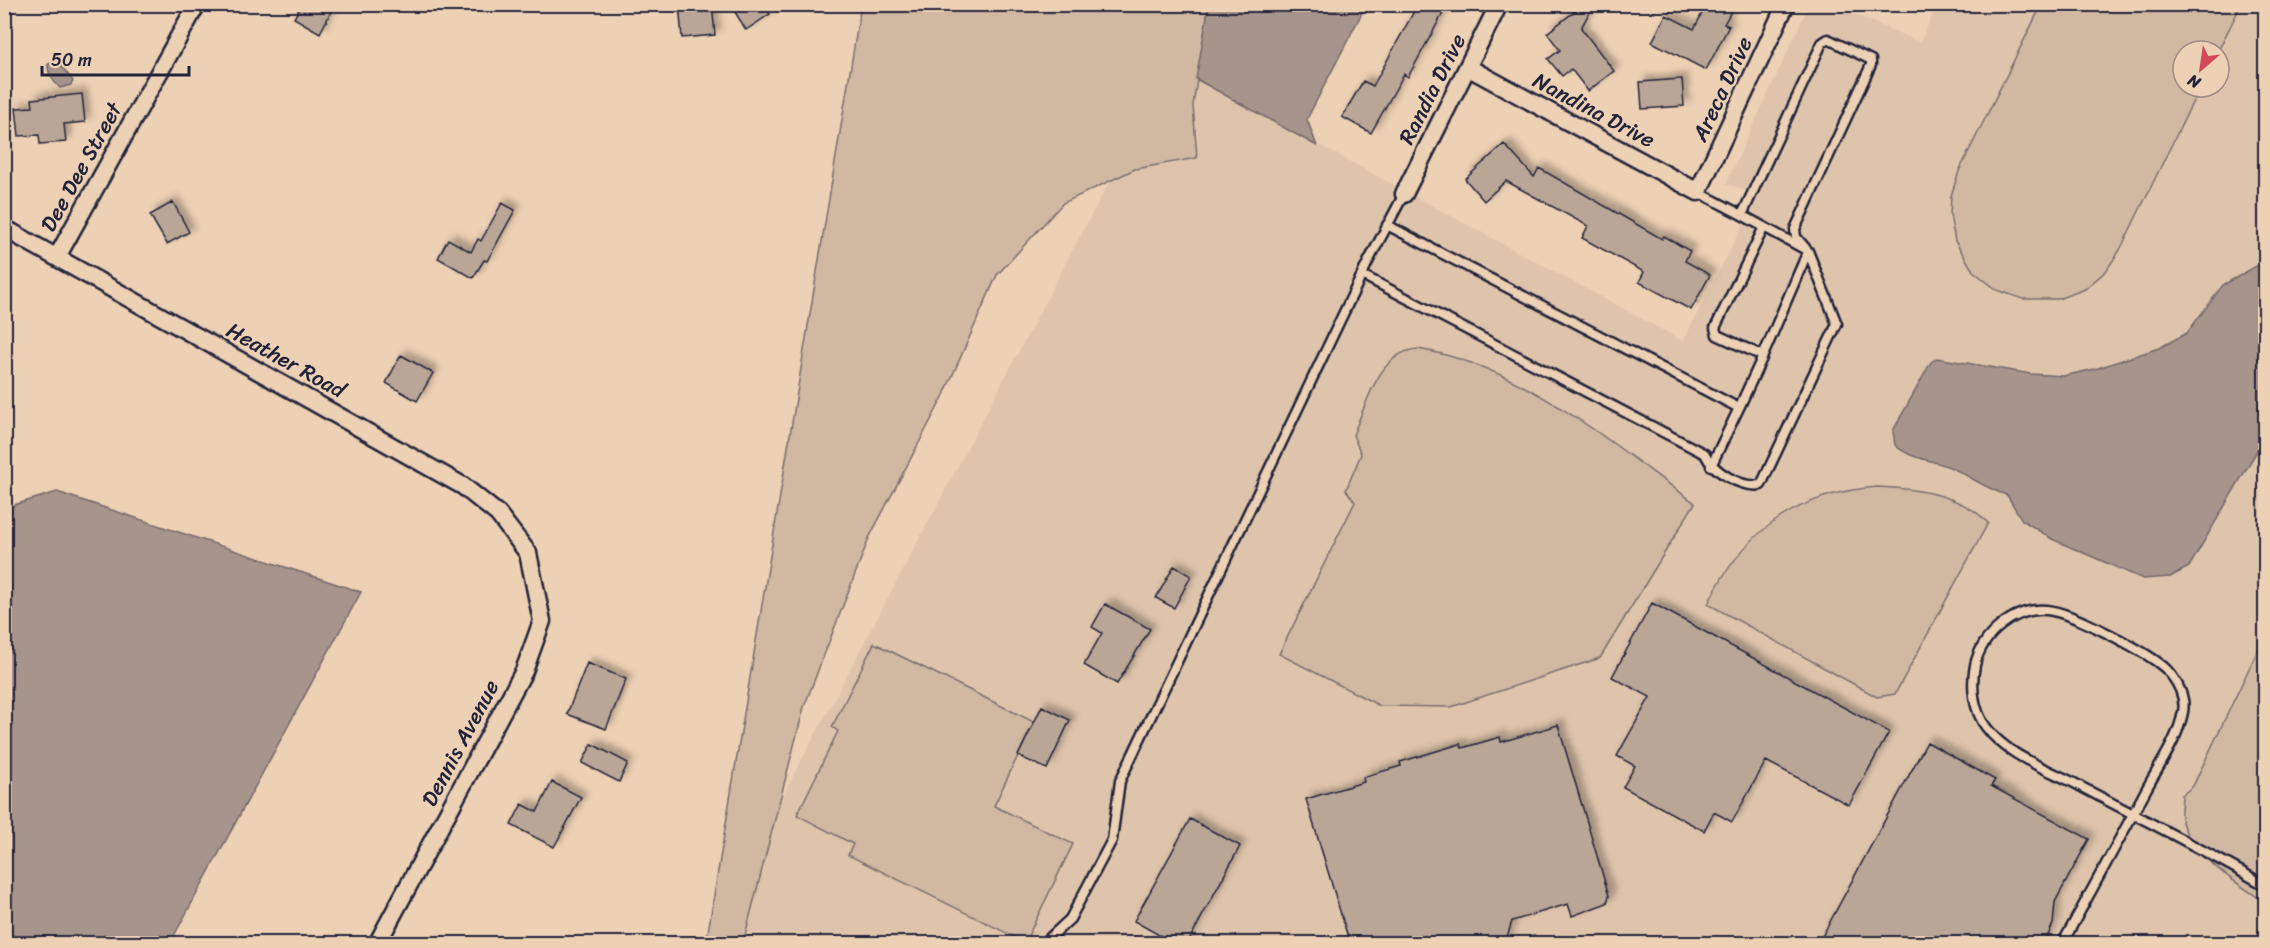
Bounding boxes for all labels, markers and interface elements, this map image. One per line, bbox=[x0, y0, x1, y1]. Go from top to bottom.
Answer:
street label: Randia Drive bbox=[1387, 26, 1477, 152]
street label: Areca Drive bbox=[1680, 30, 1763, 149]
scale bar bbox=[42, 39, 189, 77]
north arrow bbox=[2171, 39, 2231, 99]
text: 50 m bbox=[51, 44, 92, 76]
street label: Nandina Drive bbox=[1526, 61, 1662, 159]
text: N bbox=[2181, 66, 2207, 98]
street label: Dee Dee Street bbox=[29, 94, 133, 239]
street label: Heather Road bbox=[219, 311, 354, 410]
street label: Dennis Avenue bbox=[410, 672, 510, 814]

